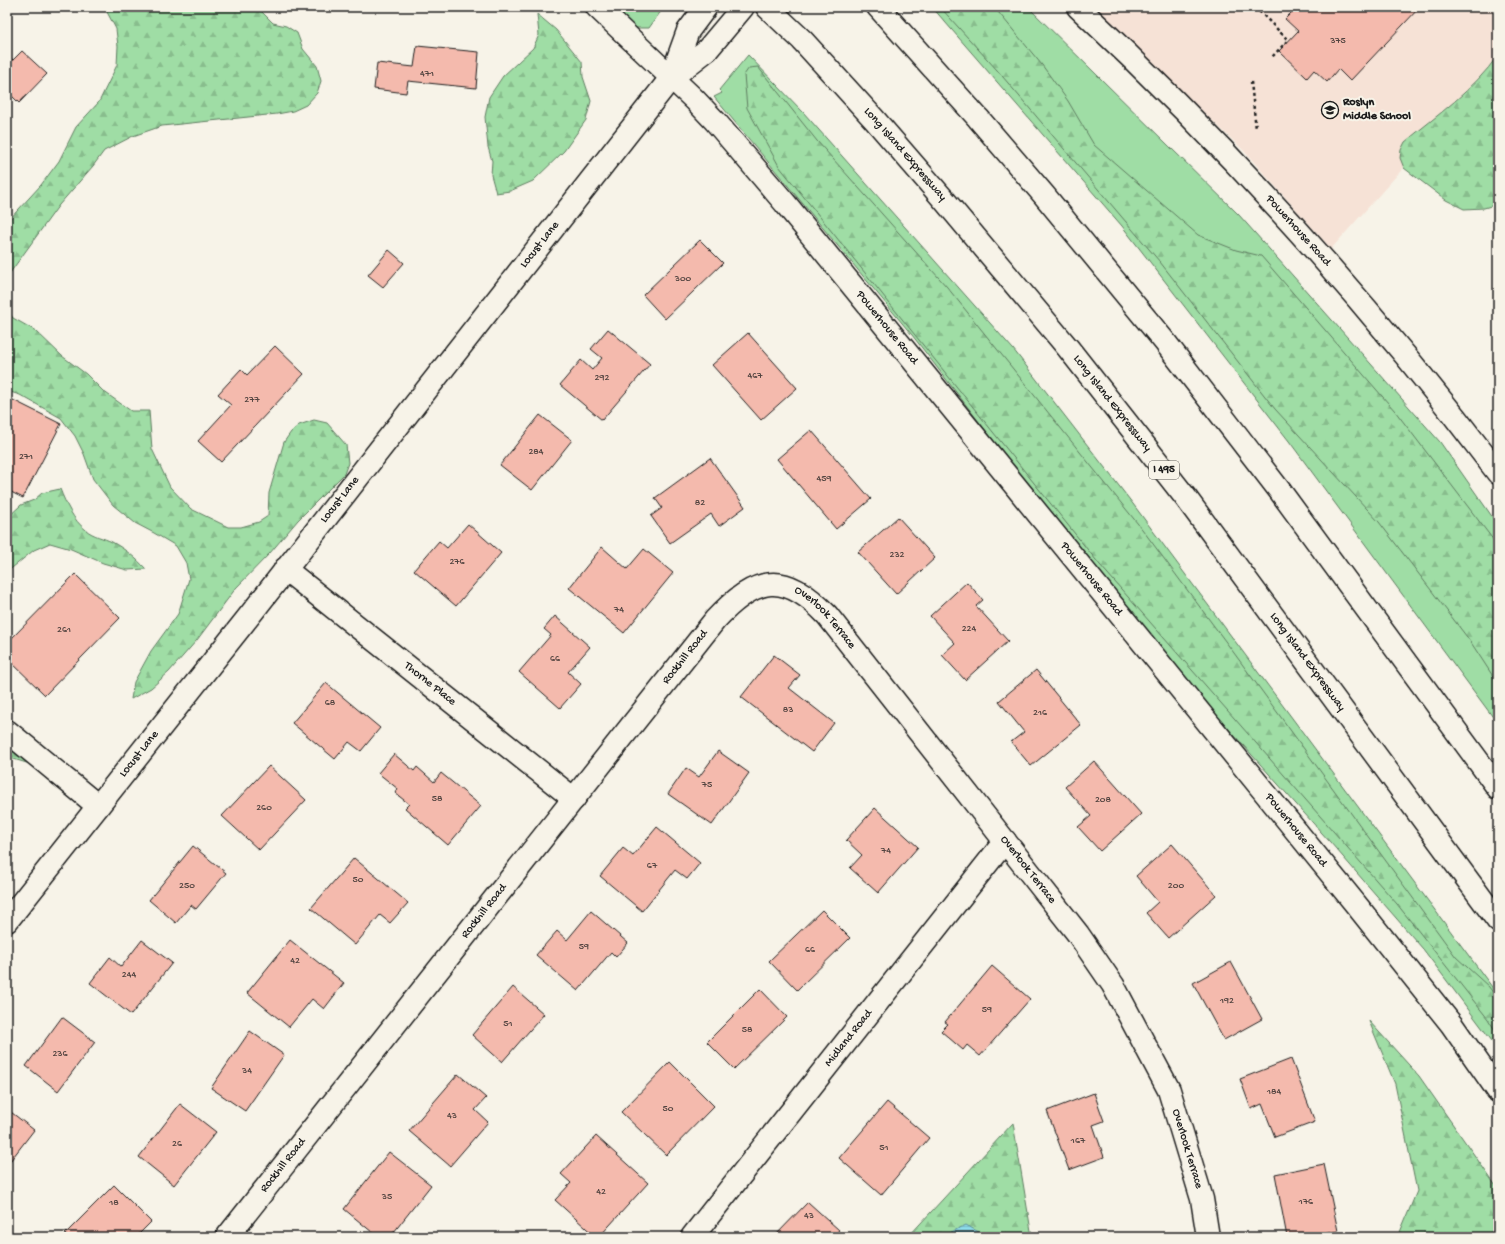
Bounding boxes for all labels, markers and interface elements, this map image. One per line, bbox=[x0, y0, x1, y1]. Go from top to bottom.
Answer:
house number: 375 bbox=[1329, 35, 1346, 47]
house number: 471 bbox=[420, 68, 434, 80]
place label: Roslyn Middle School bbox=[1342, 96, 1411, 124]
school or university icon: Roslyn Middle School bbox=[1320, 100, 1340, 120]
street label: Long Island Expressway bbox=[860, 105, 949, 204]
street label: Powerhouse Road bbox=[1262, 192, 1334, 270]
street label: Locust Lane bbox=[518, 218, 563, 271]
house number: 300 bbox=[674, 273, 692, 285]
street label: Powerhouse Road bbox=[852, 288, 921, 368]
street label: Long Island Expressway bbox=[1069, 353, 1154, 455]
house number: 467 bbox=[748, 370, 763, 382]
house number: 292 bbox=[595, 372, 609, 384]
house number: 277 bbox=[244, 394, 260, 406]
house number: 284 bbox=[528, 446, 544, 458]
house number: 271 bbox=[19, 451, 33, 463]
road number: I 495 bbox=[1149, 461, 1179, 479]
street label: Locust Lane bbox=[318, 473, 363, 526]
house number: 459 bbox=[817, 473, 832, 485]
house number: 82 bbox=[695, 497, 705, 509]
street label: Powerhouse Road bbox=[1057, 539, 1126, 620]
house number: 232 bbox=[890, 549, 905, 561]
house number: 276 bbox=[449, 556, 466, 568]
street label: Overlook Terrace bbox=[792, 583, 859, 653]
house number: 74 bbox=[613, 604, 624, 616]
street label: Long Island Expressway bbox=[1266, 610, 1348, 714]
house number: 224 bbox=[962, 623, 977, 635]
house number: 261 bbox=[57, 624, 71, 636]
street label: Rockhill Road bbox=[660, 627, 712, 687]
house number: 66 bbox=[550, 653, 561, 665]
street label: Thorne Place bbox=[400, 659, 459, 710]
house number: 68 bbox=[325, 697, 336, 709]
house number: 83 bbox=[783, 704, 793, 716]
house number: 216 bbox=[1033, 707, 1048, 719]
street label: Locust Lane bbox=[117, 727, 163, 780]
house number: 75 bbox=[701, 779, 712, 791]
street label: Powerhouse Road bbox=[1261, 790, 1330, 871]
house number: 58 bbox=[432, 793, 443, 805]
house number: 208 bbox=[1095, 794, 1112, 806]
house number: 260 bbox=[256, 802, 272, 814]
street label: Overlook Terrace bbox=[996, 833, 1059, 907]
house number: 74 bbox=[880, 845, 891, 857]
house number: 67 bbox=[647, 860, 658, 872]
house number: 50 bbox=[353, 874, 364, 886]
house number: 250 bbox=[179, 880, 195, 892]
house number: 200 bbox=[1168, 880, 1184, 892]
street label: Rockhill Road bbox=[459, 881, 511, 942]
house number: 59 bbox=[579, 941, 589, 953]
house number: 66 bbox=[805, 944, 816, 956]
house number: 42 bbox=[290, 955, 300, 967]
house number: 244 bbox=[122, 969, 136, 981]
house number: 192 bbox=[1219, 995, 1234, 1007]
house number: 59 bbox=[982, 1004, 992, 1016]
street label: Midland Road bbox=[822, 1006, 876, 1070]
house number: 51 bbox=[503, 1018, 513, 1030]
house number: 58 bbox=[742, 1024, 753, 1036]
house number: 236 bbox=[52, 1048, 69, 1060]
house number: 34 bbox=[241, 1065, 252, 1077]
house number: 184 bbox=[1266, 1086, 1281, 1098]
house number: 50 bbox=[663, 1103, 674, 1115]
street label: Overlook Terrace bbox=[1168, 1107, 1206, 1191]
house number: 43 bbox=[447, 1110, 457, 1122]
street label: Rockhill Road bbox=[258, 1135, 310, 1196]
house number: 167 bbox=[1070, 1135, 1086, 1147]
house number: 26 bbox=[172, 1138, 183, 1150]
house number: 51 bbox=[879, 1142, 889, 1154]
house number: 42 bbox=[596, 1186, 606, 1198]
house number: 35 bbox=[381, 1191, 392, 1203]
house number: 176 bbox=[1298, 1196, 1314, 1208]
house number: 18 bbox=[108, 1197, 119, 1209]
house number: 43 bbox=[804, 1210, 814, 1222]

